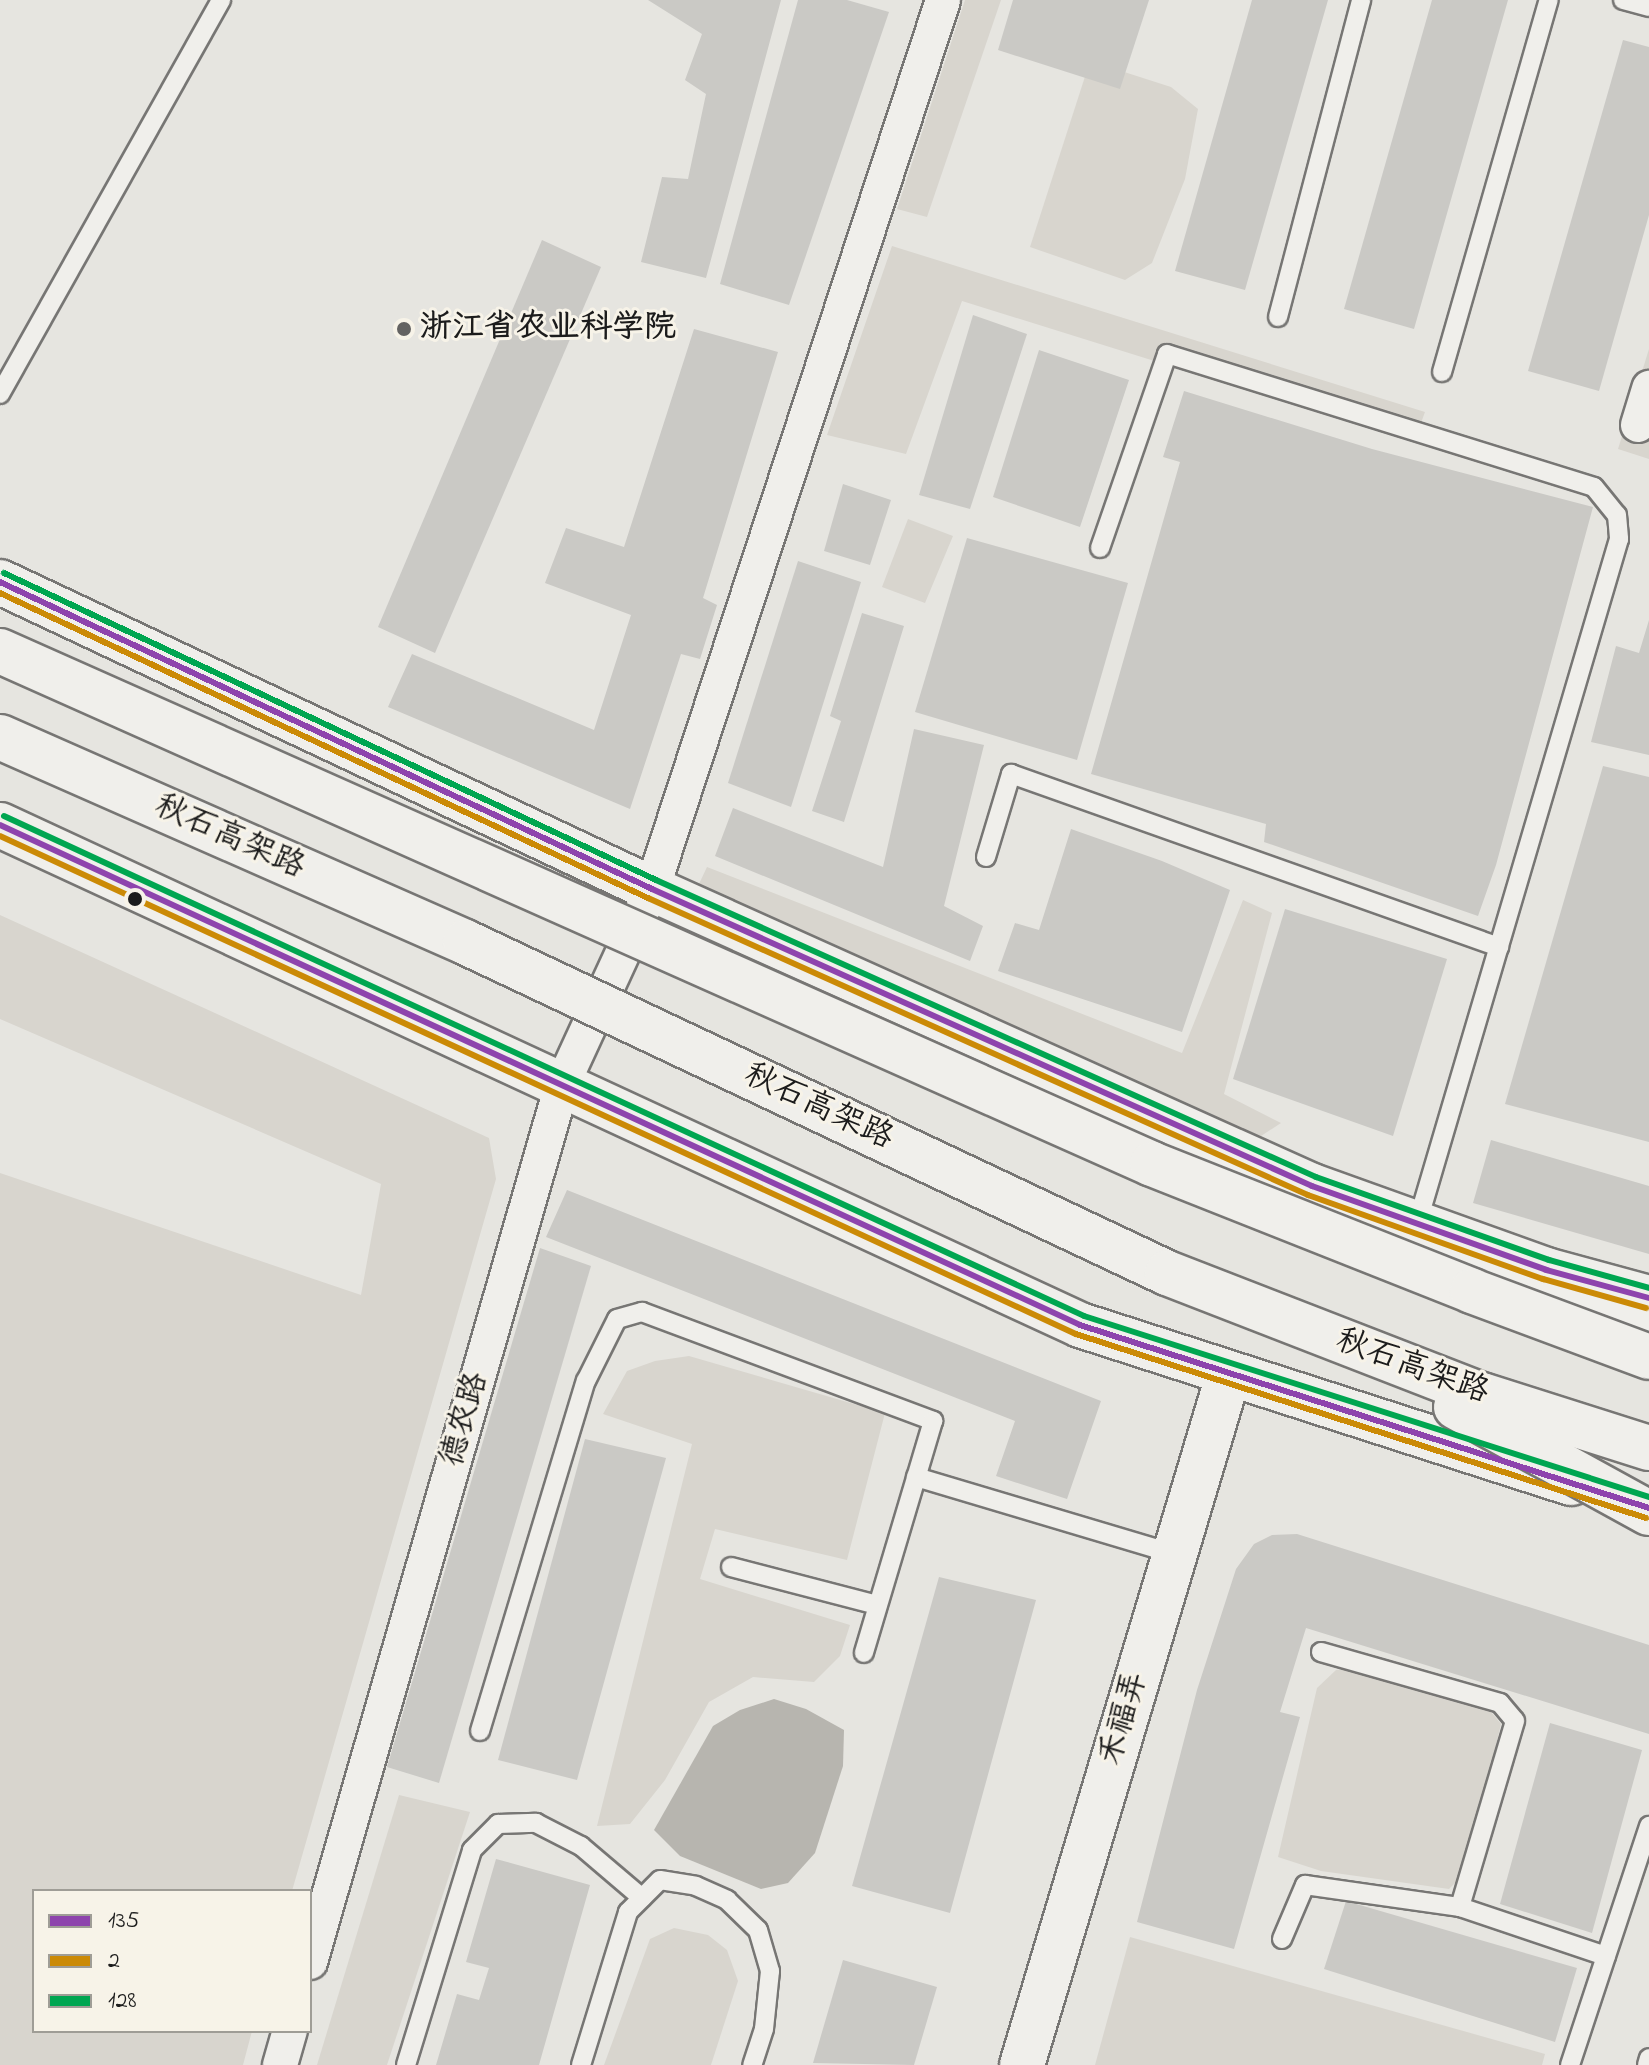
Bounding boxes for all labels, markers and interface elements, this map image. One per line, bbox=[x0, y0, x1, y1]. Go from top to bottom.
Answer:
place label: 浙江省农业科学院 bbox=[420, 310, 676, 348]
marker: 浙江省农业科学院 bbox=[395, 320, 413, 338]
street label: 秋石高架路 bbox=[148, 788, 310, 888]
unlabelled marker bbox=[127, 891, 143, 907]
street label: 秋石高架路 bbox=[737, 1057, 899, 1159]
street label: 秋石高架路 bbox=[1330, 1323, 1494, 1413]
street label: 德农路 bbox=[434, 1369, 498, 1471]
street label: 禾福弄 bbox=[1093, 1667, 1157, 1771]
legend bbox=[32, 1889, 312, 2033]
text: 135 bbox=[108, 1904, 139, 1939]
text: 2 bbox=[108, 1944, 120, 1979]
text: 128 bbox=[108, 1984, 137, 2019]

